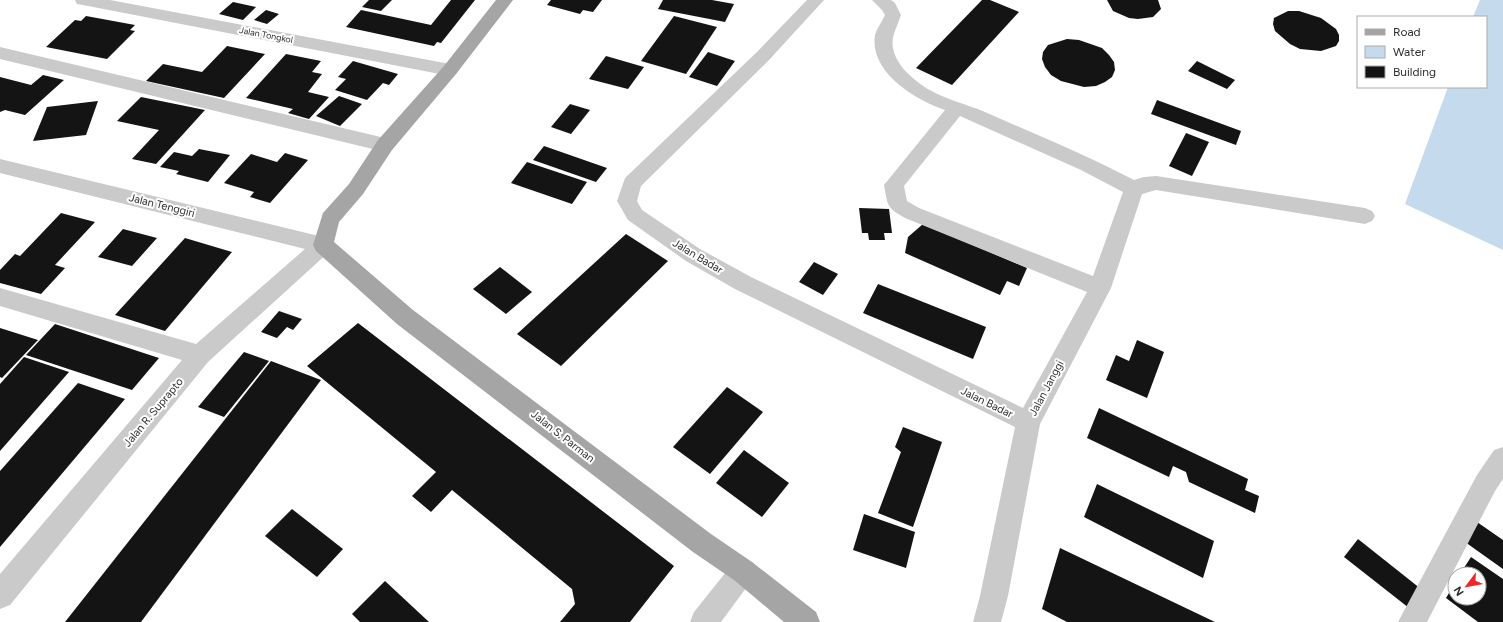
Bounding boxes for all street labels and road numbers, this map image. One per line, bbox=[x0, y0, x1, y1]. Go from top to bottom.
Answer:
street label: Jalan Tongkol bbox=[238, 24, 294, 45]
street label: Jalan Tenggiri bbox=[128, 191, 196, 220]
street label: Jalan Badar bbox=[670, 236, 725, 277]
street label: Jalan Janggi bbox=[1026, 358, 1067, 418]
street label: Jalan R. Suprapto bbox=[121, 375, 186, 449]
street label: Jalan Badar bbox=[959, 384, 1015, 421]
street label: Jalan S. Parman bbox=[528, 408, 597, 465]

